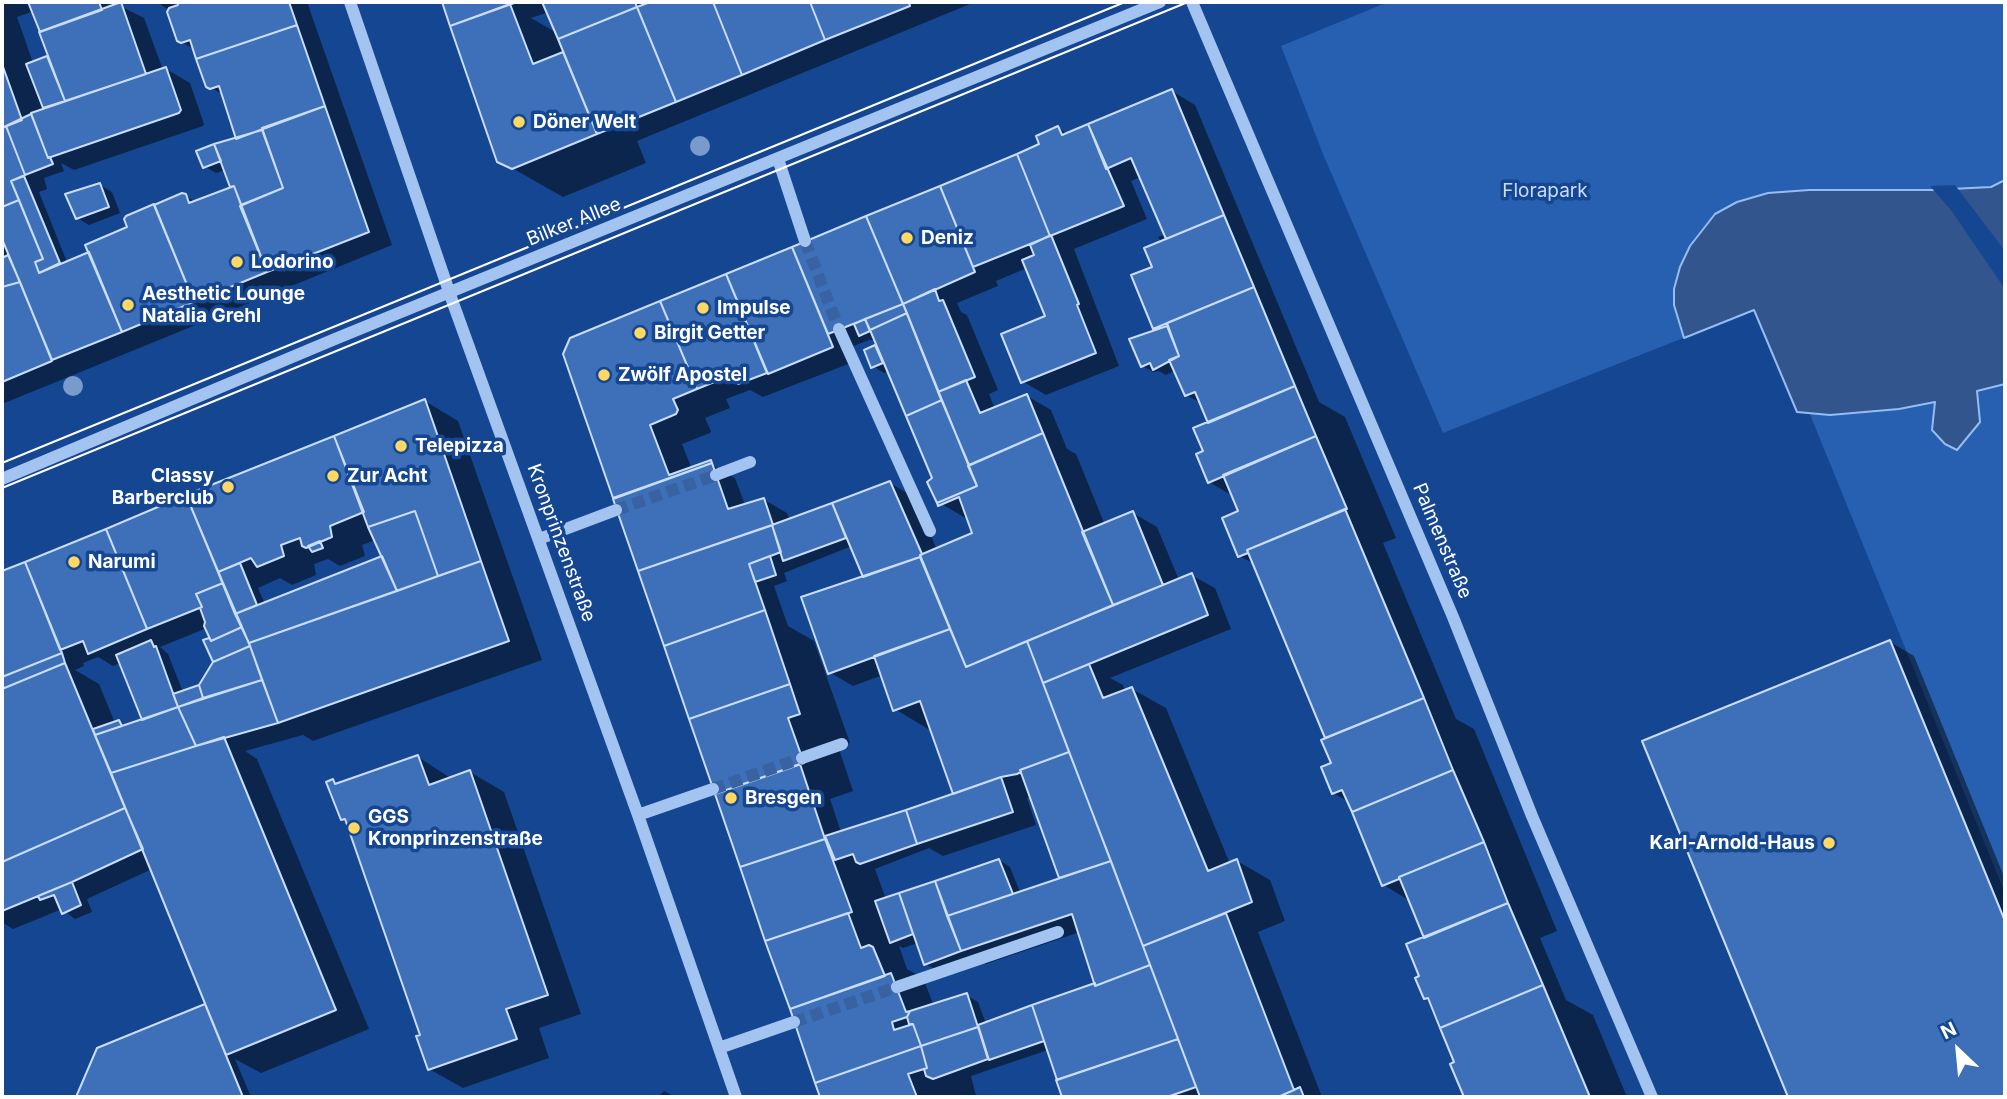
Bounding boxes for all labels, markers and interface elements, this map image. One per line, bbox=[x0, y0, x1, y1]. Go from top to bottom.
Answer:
place label: Döner Welt bbox=[533, 111, 636, 133]
marker: Döner Welt bbox=[511, 114, 527, 130]
park label: Florapark bbox=[1502, 180, 1588, 202]
street label: Bilker Allee bbox=[524, 193, 624, 251]
place label: Deniz bbox=[921, 227, 974, 249]
marker: Deniz bbox=[899, 230, 915, 246]
place label: Lodorino bbox=[251, 251, 334, 273]
marker: Lodorino bbox=[229, 254, 245, 270]
place label: Aesthetic Lounge Natalia Grehl bbox=[142, 283, 305, 327]
marker: Aesthetic Lounge Natalia Grehl bbox=[120, 297, 136, 313]
place label: Impulse bbox=[717, 297, 791, 319]
marker: Impulse bbox=[695, 300, 711, 316]
place label: Birgit Getter bbox=[654, 322, 765, 344]
marker: Birgit Getter bbox=[632, 325, 648, 341]
place label: Zwölf Apostel bbox=[618, 364, 747, 386]
marker: Zwölf Apostel bbox=[596, 367, 612, 383]
place label: Telepizza bbox=[415, 435, 504, 457]
marker: Telepizza bbox=[393, 438, 409, 454]
street label: Kronprinzenstraße bbox=[522, 461, 600, 625]
place label: Classy Barberclub bbox=[112, 465, 214, 509]
place label: Zur Acht bbox=[347, 465, 427, 487]
marker: Zur Acht bbox=[325, 468, 341, 484]
marker: Classy Barberclub bbox=[220, 479, 236, 495]
street label: Palmenstraße bbox=[1407, 480, 1477, 602]
place label: Narumi bbox=[88, 551, 156, 573]
marker: Narumi bbox=[66, 554, 82, 570]
place label: Bresgen bbox=[745, 787, 822, 809]
marker: Bresgen bbox=[723, 790, 739, 806]
place label: GGS Kronprinzenstraße bbox=[368, 806, 543, 850]
marker: GGS Kronprinzenstraße bbox=[346, 820, 362, 836]
place label: Karl-Arnold-Haus bbox=[1650, 832, 1815, 854]
marker: Karl-Arnold-Haus bbox=[1821, 835, 1837, 851]
north arrow bbox=[1923, 1015, 1993, 1085]
text: N bbox=[1937, 1017, 1960, 1044]

